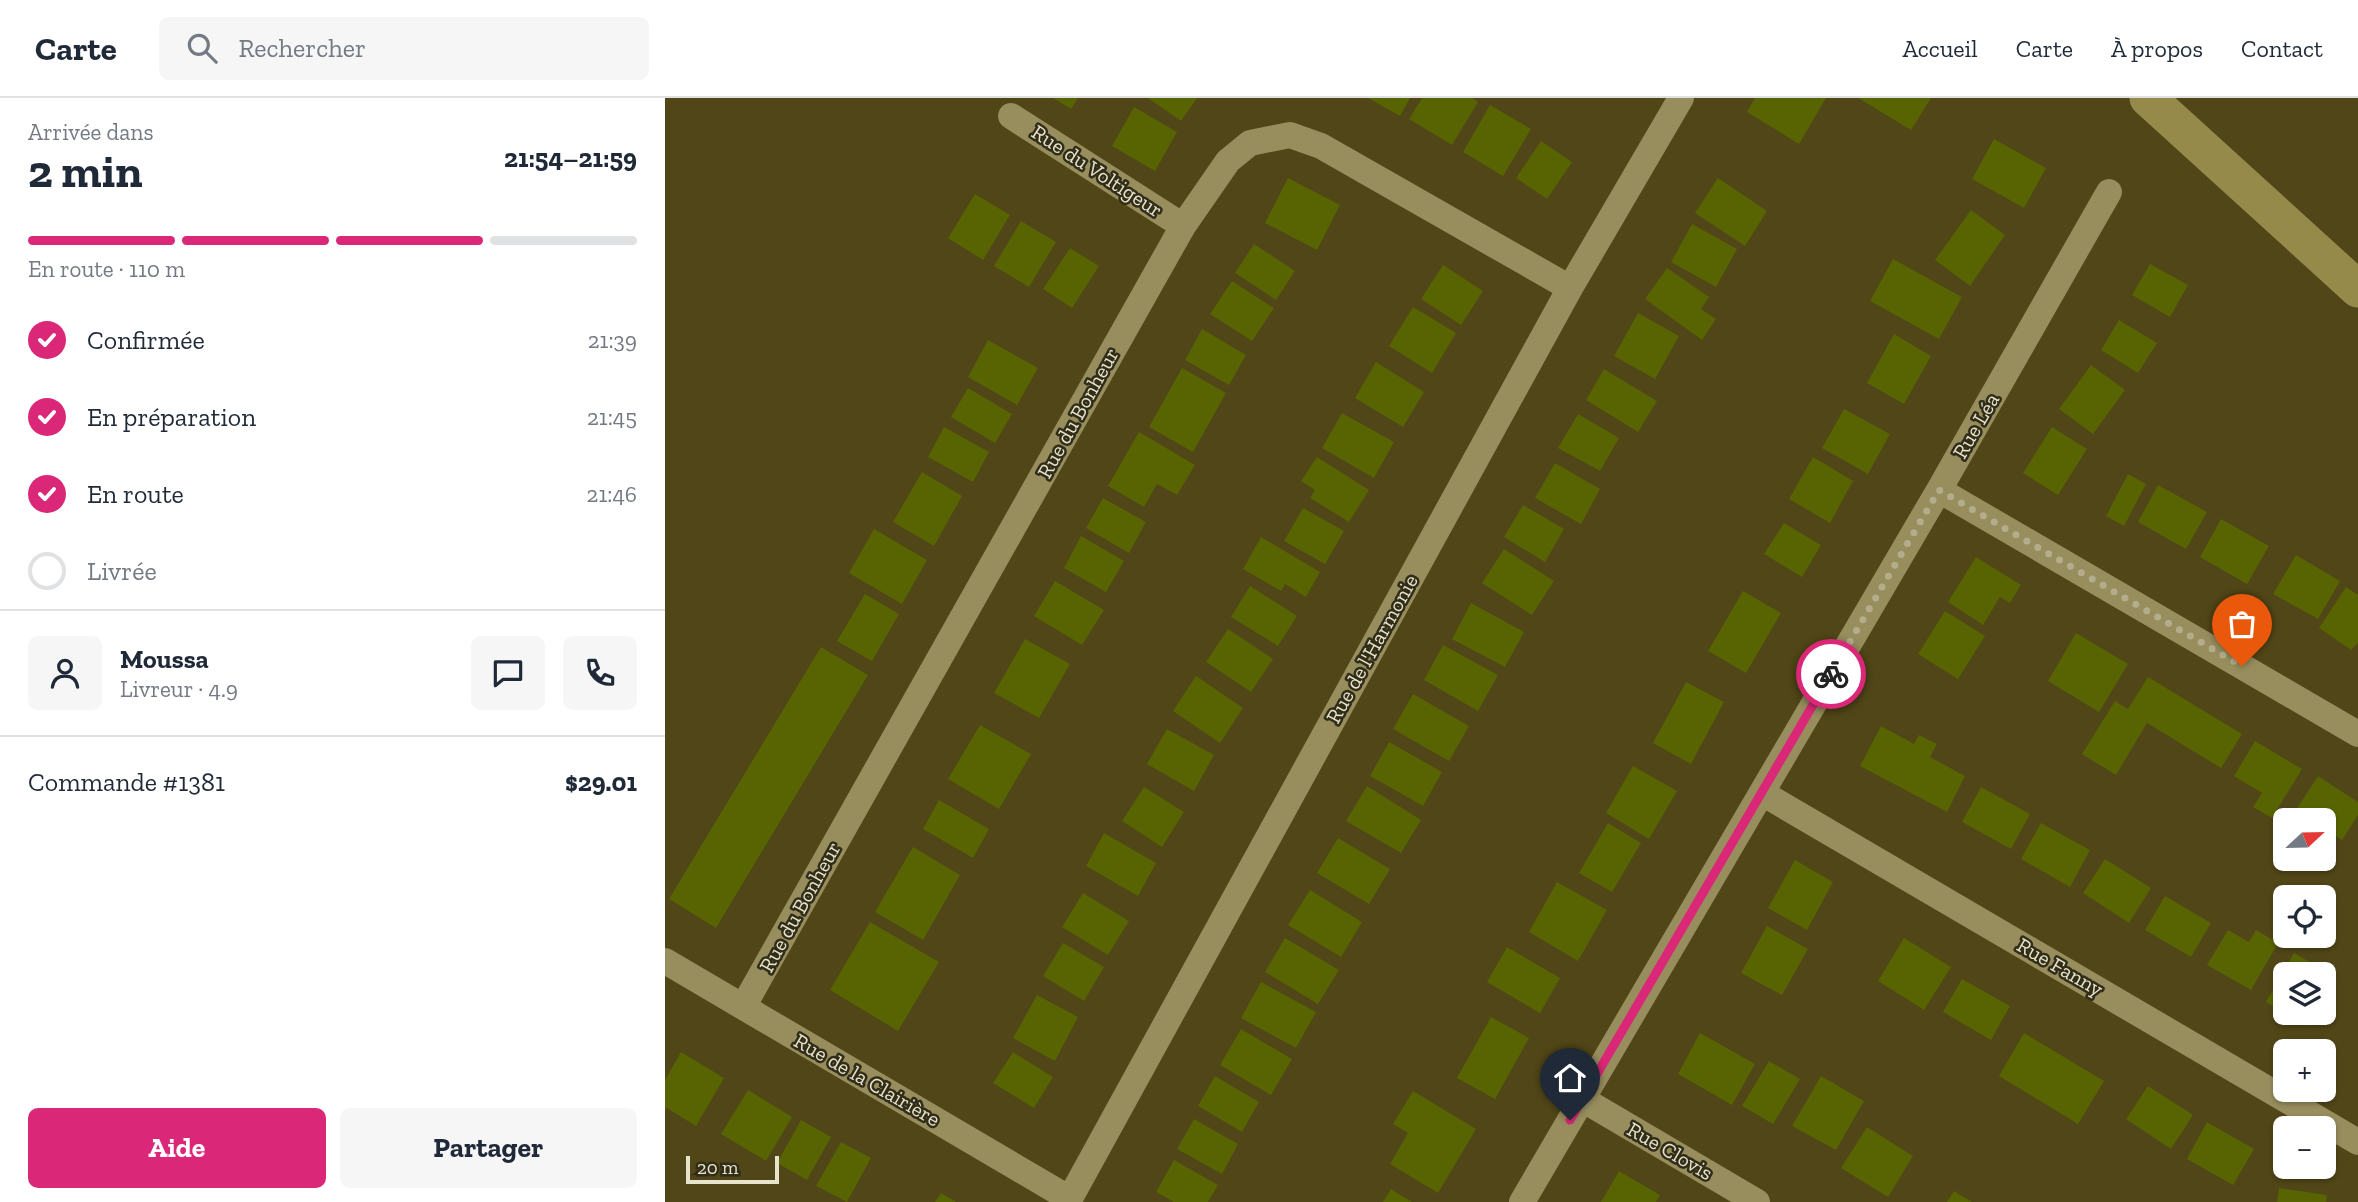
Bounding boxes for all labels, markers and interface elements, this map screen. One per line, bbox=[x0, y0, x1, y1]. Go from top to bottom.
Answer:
search box bbox=[159, 17, 649, 80]
text: Carte bbox=[35, 29, 117, 68]
icon: search bbox=[183, 29, 221, 67]
text: Rechercher bbox=[239, 32, 366, 64]
text: Accueil bbox=[1902, 34, 1978, 63]
text: Carte bbox=[2016, 34, 2073, 63]
text: À propos bbox=[2111, 34, 2203, 63]
text: Contact bbox=[2241, 34, 2323, 63]
text: Arrivée dans bbox=[28, 118, 154, 146]
street label: Rue du Voltigeur bbox=[1027, 119, 1167, 222]
text: 21:54–21:59 bbox=[504, 142, 637, 174]
text: 2 min bbox=[28, 144, 143, 199]
text: En route · 110 m bbox=[28, 255, 185, 283]
icon: check bbox=[28, 321, 66, 359]
text: Confirmée bbox=[87, 324, 205, 356]
text: 21:39 bbox=[588, 326, 637, 354]
street label: Rue du Bonheur bbox=[1031, 343, 1124, 482]
street label: Rue Léa bbox=[1947, 389, 2004, 463]
icon: check bbox=[28, 398, 66, 436]
text: En préparation bbox=[87, 401, 256, 433]
text: 21:45 bbox=[587, 403, 637, 431]
icon: check bbox=[28, 475, 66, 513]
text: En route bbox=[87, 478, 184, 510]
text: 21:46 bbox=[587, 480, 637, 508]
text: Livrée bbox=[87, 555, 157, 587]
street label: Rue de l'Harmonie bbox=[1320, 570, 1423, 728]
pin bbox=[2212, 594, 2272, 666]
icon: bag bbox=[2223, 605, 2261, 643]
button: person bbox=[28, 636, 102, 710]
button: chat bbox=[471, 636, 545, 710]
button: phone bbox=[563, 636, 637, 710]
courier bbox=[1796, 639, 1866, 709]
text: Moussa bbox=[120, 643, 209, 675]
icon: bike bbox=[1812, 655, 1850, 693]
text: Livreur · 4.9 bbox=[120, 675, 238, 703]
text: Commande #1381 bbox=[28, 766, 225, 798]
text: $29.01 bbox=[565, 766, 637, 798]
north arrow bbox=[2273, 808, 2336, 872]
map controls bbox=[2273, 808, 2336, 1179]
street label: Rue du Bonheur bbox=[753, 837, 846, 976]
button: locate bbox=[2273, 885, 2336, 948]
street label: Rue Fanny bbox=[2013, 932, 2108, 1001]
button: layers bbox=[2273, 962, 2336, 1025]
street label: Rue de la Clairière bbox=[790, 1028, 945, 1132]
button: + bbox=[2273, 1039, 2336, 1102]
pin bbox=[1540, 1048, 1600, 1120]
icon: home bbox=[1551, 1059, 1589, 1097]
button: Aide bbox=[28, 1108, 326, 1188]
button: Partager bbox=[340, 1108, 637, 1188]
street label: Rue Clovis bbox=[1623, 1116, 1718, 1185]
button: − bbox=[2273, 1116, 2336, 1179]
scale bar bbox=[686, 1153, 779, 1185]
text: 20 m bbox=[697, 1156, 738, 1179]

